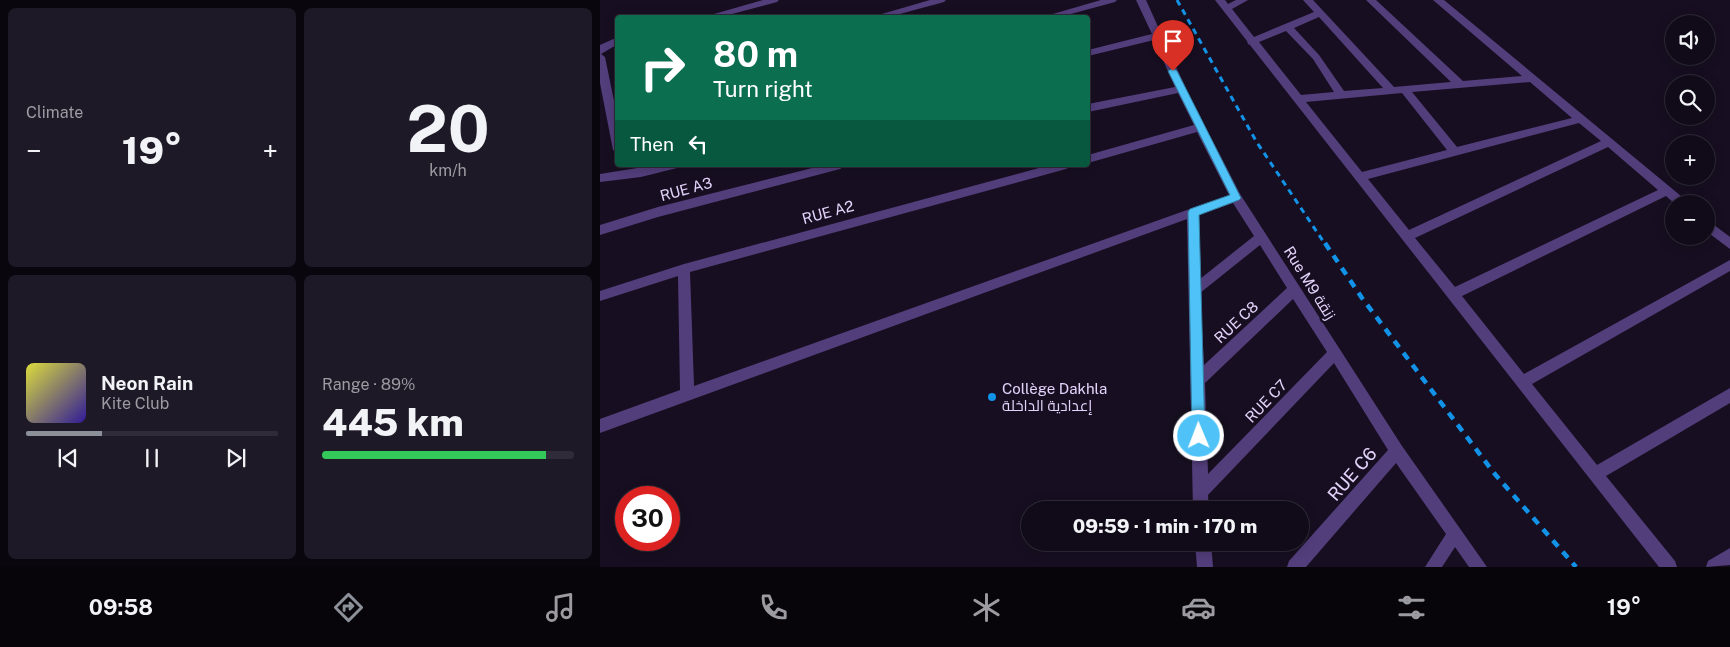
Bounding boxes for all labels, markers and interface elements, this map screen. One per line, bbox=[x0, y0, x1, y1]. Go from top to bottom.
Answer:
map controls bbox=[1665, 15, 1715, 245]
button: sound bbox=[1665, 15, 1715, 65]
pin bbox=[1152, 20, 1194, 71]
icon: arrive bbox=[1159, 27, 1187, 55]
text: 80 m bbox=[713, 34, 798, 75]
icon: right bbox=[630, 35, 695, 100]
button: search bbox=[1665, 75, 1715, 125]
text: Turn right bbox=[713, 76, 813, 102]
text: 20 bbox=[406, 90, 490, 167]
text: Climate bbox=[26, 103, 83, 122]
text: 19° bbox=[122, 128, 182, 173]
icon: left bbox=[684, 130, 712, 158]
text: Then bbox=[630, 133, 674, 155]
text: − bbox=[26, 134, 42, 167]
text: + bbox=[262, 134, 278, 167]
button: + bbox=[1665, 135, 1715, 185]
text: km/h bbox=[429, 161, 467, 180]
street label: RUE A3 bbox=[658, 174, 714, 204]
button: − bbox=[1665, 195, 1715, 245]
street label: RUE A2 bbox=[800, 197, 856, 227]
street label: Rue M9 زنقة bbox=[1280, 243, 1339, 323]
street label: RUE C8 bbox=[1211, 298, 1261, 346]
text: Neon Rain bbox=[101, 372, 193, 394]
text: Range · 89% bbox=[322, 375, 415, 394]
street label: RUE C7 bbox=[1242, 376, 1290, 426]
place label: Collège Dakhla إعدادية الداخلة bbox=[1002, 380, 1107, 415]
marker: Collège Dakhla إعدادية الداخلة bbox=[986, 391, 998, 403]
text: Kite Club bbox=[101, 394, 169, 413]
text: 445 km bbox=[322, 400, 464, 445]
position arrow bbox=[1172, 409, 1224, 461]
street label: RUE C6 bbox=[1323, 443, 1381, 505]
icon: previous bbox=[54, 444, 82, 472]
icon: pause bbox=[138, 444, 166, 472]
icon: next bbox=[222, 444, 250, 472]
speed limit sign: 30 bbox=[615, 486, 680, 551]
text: 09:59 · 1 min · 170 m bbox=[1073, 515, 1257, 537]
icon: directions bbox=[331, 590, 366, 625]
icon: music bbox=[543, 590, 578, 625]
icon: phone bbox=[756, 590, 791, 625]
icon: climate bbox=[969, 590, 1004, 625]
icon: car bbox=[1181, 590, 1216, 625]
icon: filters bbox=[1394, 590, 1429, 625]
text: 09:58 bbox=[89, 594, 153, 620]
text: 19° bbox=[1607, 594, 1641, 620]

